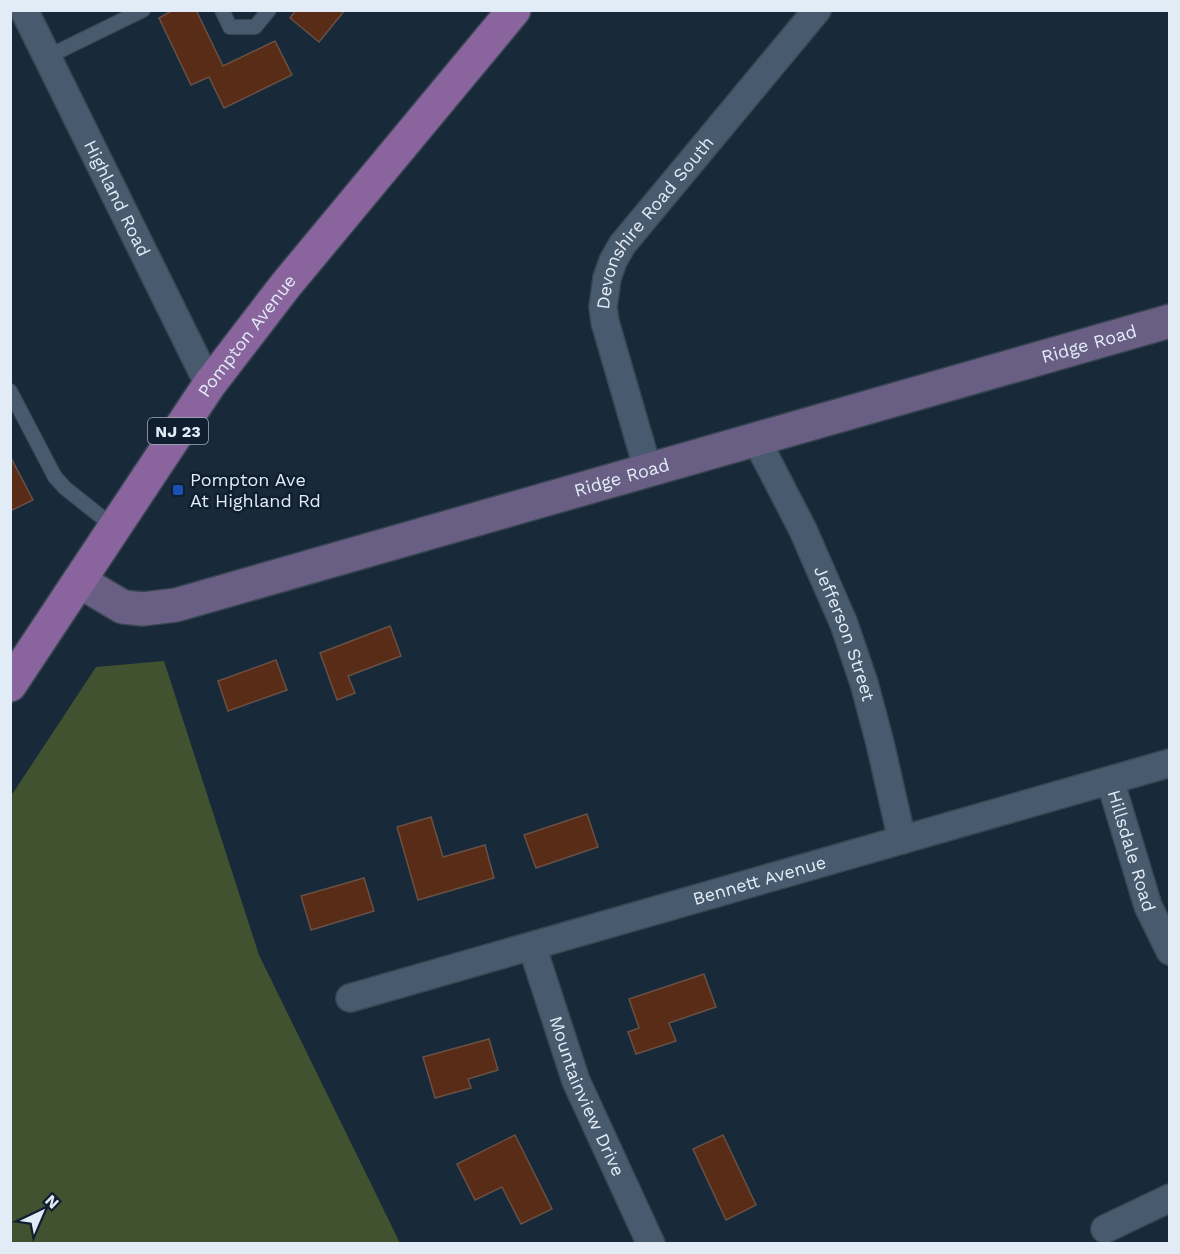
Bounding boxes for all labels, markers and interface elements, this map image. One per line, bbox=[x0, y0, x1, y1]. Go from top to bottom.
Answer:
street label: Devonshire Road South bbox=[592, 132, 718, 311]
street label: Highland Road bbox=[80, 136, 155, 260]
street label: Pompton Avenue bbox=[193, 270, 300, 401]
street label: Ridge Road bbox=[1039, 320, 1139, 367]
road number: NJ 23 bbox=[148, 418, 208, 444]
street label: Ridge Road bbox=[572, 454, 672, 501]
place label: Pompton Ave At Highland Rd bbox=[190, 469, 321, 511]
marker: Pompton Ave At Highland Rd bbox=[171, 483, 185, 497]
street label: Jefferson Street bbox=[810, 562, 879, 704]
street label: Hillsdale Road bbox=[1104, 787, 1160, 914]
street label: Bennett Avenue bbox=[690, 851, 828, 909]
street label: Mountainview Drive bbox=[545, 1013, 629, 1179]
north arrow bbox=[12, 1182, 72, 1242]
text: N bbox=[41, 1191, 63, 1213]

